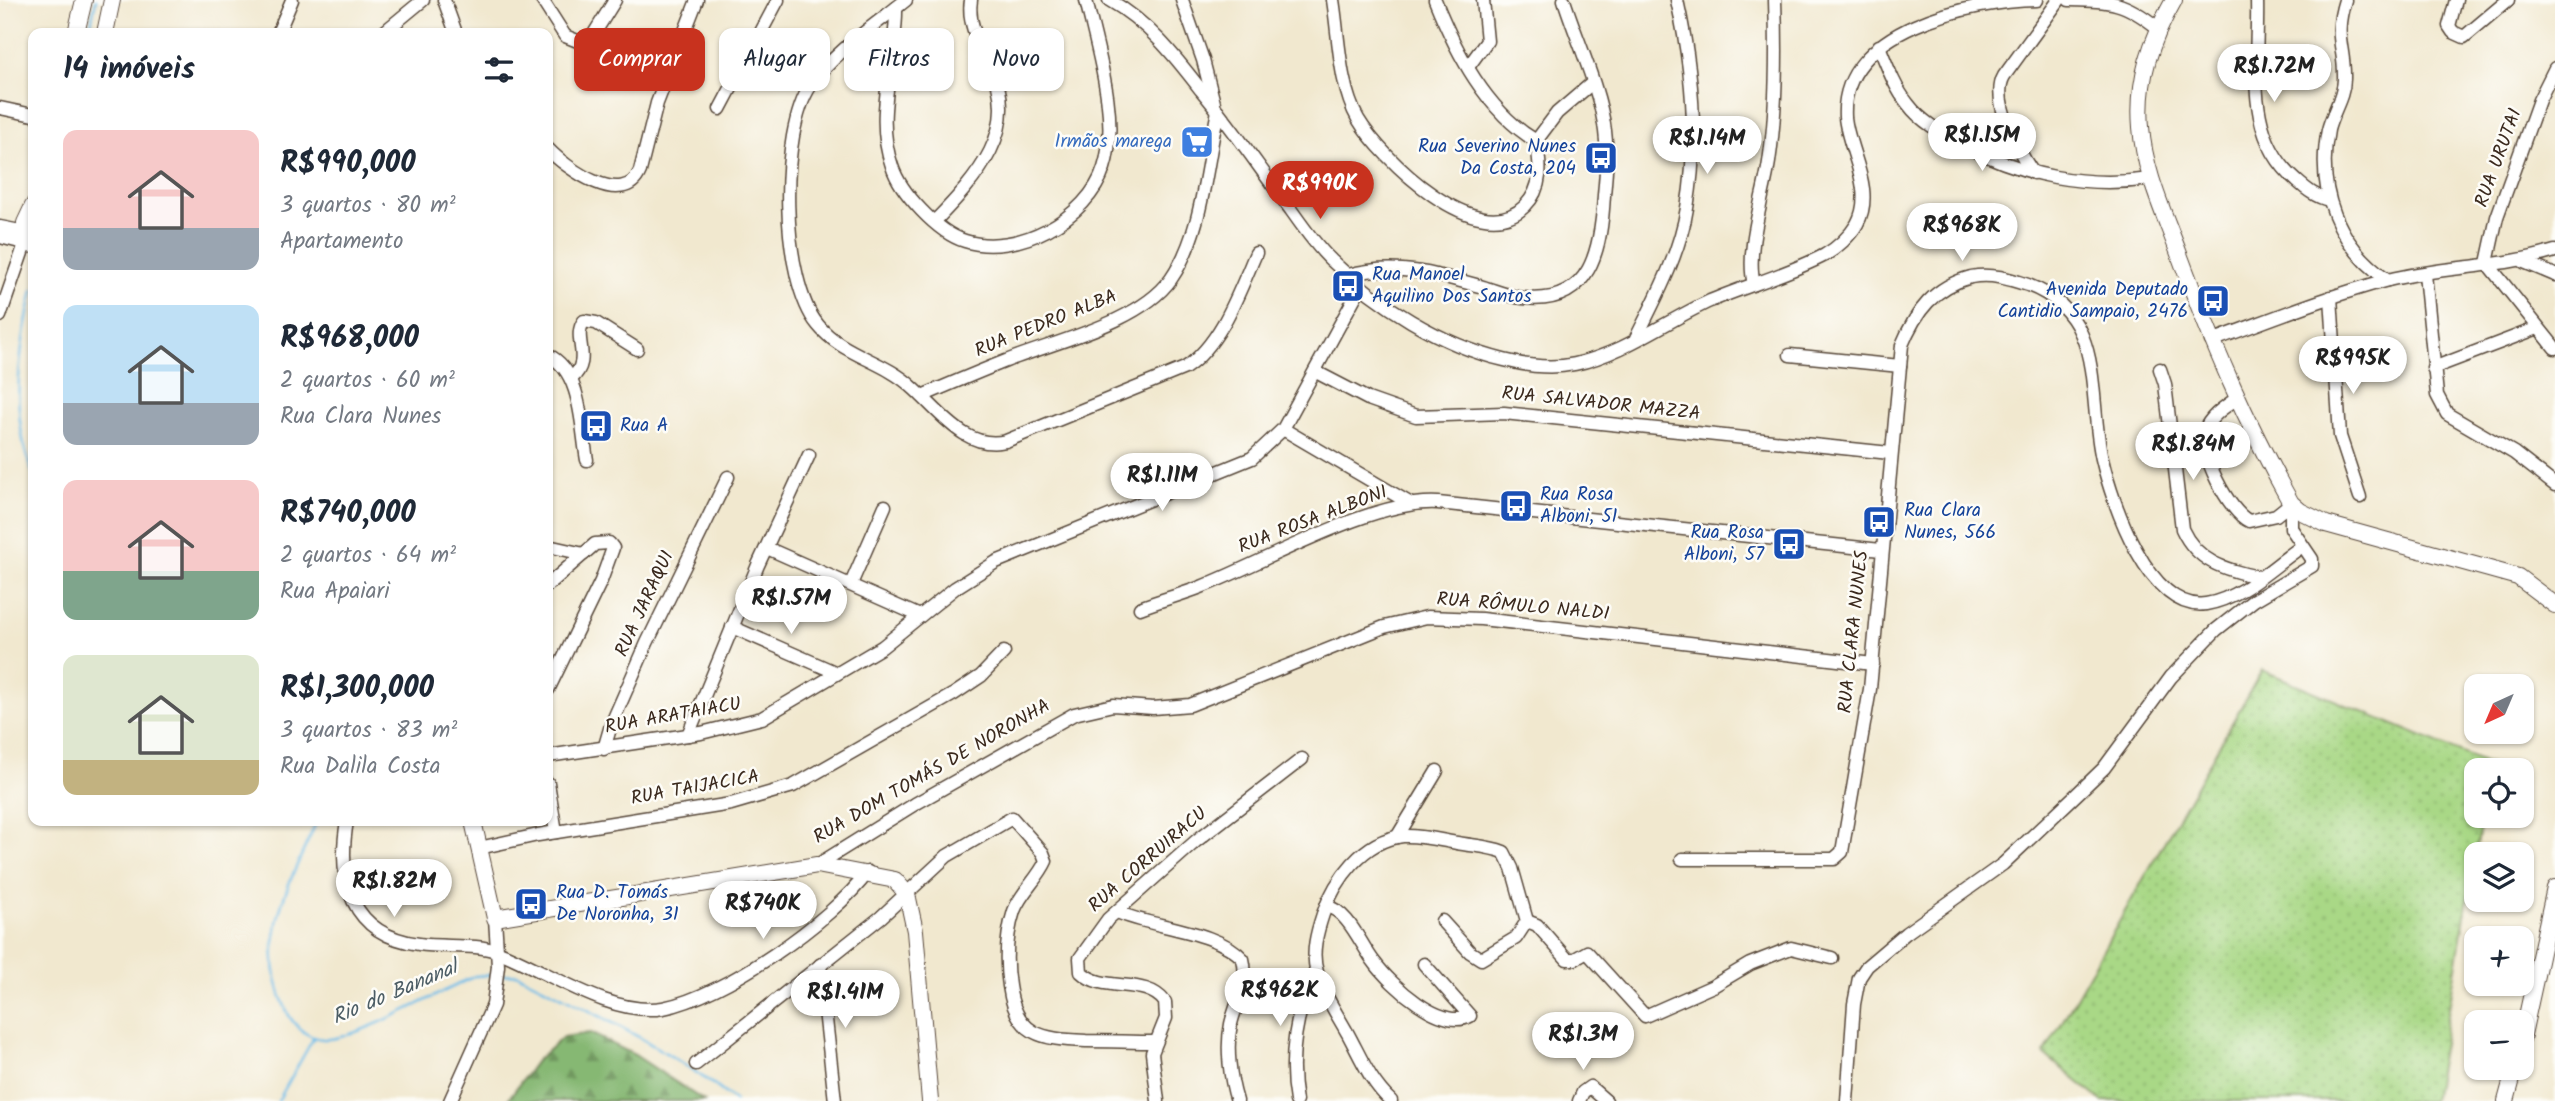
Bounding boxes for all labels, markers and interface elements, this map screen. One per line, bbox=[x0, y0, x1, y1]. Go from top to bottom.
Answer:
chip: Comprar bbox=[574, 28, 705, 91]
chip: Alugar bbox=[719, 28, 830, 91]
chip: Filtros bbox=[844, 28, 954, 91]
chip: Novo bbox=[968, 28, 1064, 91]
pin: R$1.72M bbox=[2209, 44, 2339, 104]
text: 14 imóveis bbox=[63, 46, 195, 94]
text: R$1.72M bbox=[2233, 49, 2315, 85]
icon: filters bbox=[480, 51, 518, 89]
street label: RUA URUTAI bbox=[2467, 104, 2531, 212]
pin: R$1.15M bbox=[1917, 114, 2047, 173]
pin: R$1.14M bbox=[1642, 116, 1772, 176]
text: R$1.15M bbox=[1944, 118, 2020, 154]
text: R$1.14M bbox=[1669, 121, 1745, 157]
supermarket icon: Irmãos marega bbox=[1178, 123, 1216, 161]
place label: Irmãos marega bbox=[1055, 127, 1172, 157]
place label: Rua Severino Nunes Da Costa, 204 bbox=[1418, 132, 1576, 184]
bus stop icon: Rua Severino Nunes Da Costa, 204 bbox=[1582, 139, 1620, 177]
text: R$990,000 bbox=[280, 140, 416, 188]
icon: home bbox=[119, 158, 203, 242]
pin: R$990K bbox=[1263, 162, 1377, 221]
text: R$990K bbox=[1282, 166, 1358, 202]
text: 3 quartos · 80 m² bbox=[280, 188, 456, 224]
pin: R$968K bbox=[1905, 204, 2019, 263]
text: R$968K bbox=[1923, 208, 2001, 244]
text: Apartamento bbox=[280, 224, 403, 260]
place label: Rua Manoel Aquilino Dos Santos bbox=[1372, 260, 1532, 312]
bus stop icon: Rua Manoel Aquilino Dos Santos bbox=[1329, 267, 1367, 305]
place label: Avenida Deputado Cantidio Sampaio, 2476 bbox=[1997, 275, 2188, 327]
street label: RUA PEDRO ALBA bbox=[970, 282, 1122, 366]
bus stop icon: Avenida Deputado Cantidio Sampaio, 2476 bbox=[2194, 282, 2232, 320]
text: R$968,000 bbox=[280, 315, 419, 363]
icon: home bbox=[119, 333, 203, 417]
pin: R$995K bbox=[2296, 336, 2410, 396]
text: R$995K bbox=[2315, 341, 2391, 377]
text: 2 quartos · 60 m² bbox=[280, 363, 455, 399]
street label: RUA SALVADOR MAZZA bbox=[1500, 379, 1702, 429]
text: Rua Clara Nunes bbox=[280, 399, 441, 435]
bus stop icon: Rua A bbox=[577, 407, 615, 445]
place label: Rua A bbox=[620, 411, 668, 441]
pin: R$1.84M bbox=[2128, 422, 2258, 482]
text: R$1.84M bbox=[2151, 427, 2235, 463]
pin: R$1.11M bbox=[1097, 454, 1227, 513]
text: R$1.11M bbox=[1126, 458, 1198, 494]
street label: RUA ROSA ALBONI bbox=[1234, 478, 1392, 562]
place label: Rua Rosa Alboni, 51 bbox=[1540, 480, 1618, 532]
bus stop icon: Rua Rosa Alboni, 51 bbox=[1497, 487, 1535, 525]
text: R$740,000 bbox=[280, 490, 416, 538]
place label: Rua Clara Nunes, 566 bbox=[1904, 496, 1996, 548]
bus stop icon: Rua Clara Nunes, 566 bbox=[1860, 503, 1898, 541]
icon: home bbox=[119, 508, 203, 592]
place label: Rua Rosa Alboni, 57 bbox=[1684, 518, 1765, 570]
bus stop icon: Rua Rosa Alboni, 57 bbox=[1770, 525, 1808, 563]
text: 2 quartos · 64 m² bbox=[280, 538, 456, 574]
street label: RUA JARAQUI bbox=[607, 546, 683, 662]
street label: RUA CLARA NUNES bbox=[1831, 549, 1877, 715]
text: Rua Apaiari bbox=[280, 574, 390, 610]
pin: R$1.57M bbox=[726, 576, 856, 636]
text: R$1.57M bbox=[751, 581, 831, 617]
street label: RUA RÔMULO NALDI bbox=[1435, 585, 1611, 630]
text: R$1,300,000 bbox=[280, 665, 434, 713]
north arrow bbox=[2464, 674, 2534, 744]
map controls bbox=[2464, 674, 2534, 1080]
icon: home bbox=[119, 683, 203, 767]
street label: RUA ARATAIACU bbox=[603, 689, 743, 743]
street label: RUA DOM TOMÁS DE NORONHA bbox=[808, 692, 1056, 852]
text: 3 quartos · 83 m² bbox=[280, 713, 457, 749]
text: Rua Dalila Costa bbox=[280, 749, 441, 785]
button: locate bbox=[2464, 758, 2534, 828]
street label: RUA TAIJACICA bbox=[628, 762, 762, 814]
street label: RUA CORRUIRACU bbox=[1082, 800, 1214, 920]
button: layers bbox=[2464, 842, 2534, 912]
pin: R$1.82M bbox=[329, 860, 459, 919]
text: R$1.82M bbox=[352, 864, 436, 900]
place label: Rua D. Tomás De Noronha, 31 bbox=[556, 878, 679, 930]
pin: R$740K bbox=[706, 881, 820, 941]
bus stop icon: Rua D. Tomás De Noronha, 31 bbox=[512, 885, 550, 923]
text: R$740K bbox=[725, 886, 801, 922]
button: + bbox=[2464, 926, 2534, 996]
water label: Rio do Bananal bbox=[327, 950, 467, 1034]
pin: R$962K bbox=[1223, 968, 1337, 1028]
pin: R$1.41M bbox=[780, 970, 910, 1030]
text: R$962K bbox=[1241, 973, 1319, 1009]
text: R$1.41M bbox=[807, 975, 883, 1011]
button: − bbox=[2464, 1010, 2534, 1080]
pin: R$1.3M bbox=[1526, 1012, 1640, 1072]
text: R$1.3M bbox=[1548, 1017, 1618, 1053]

